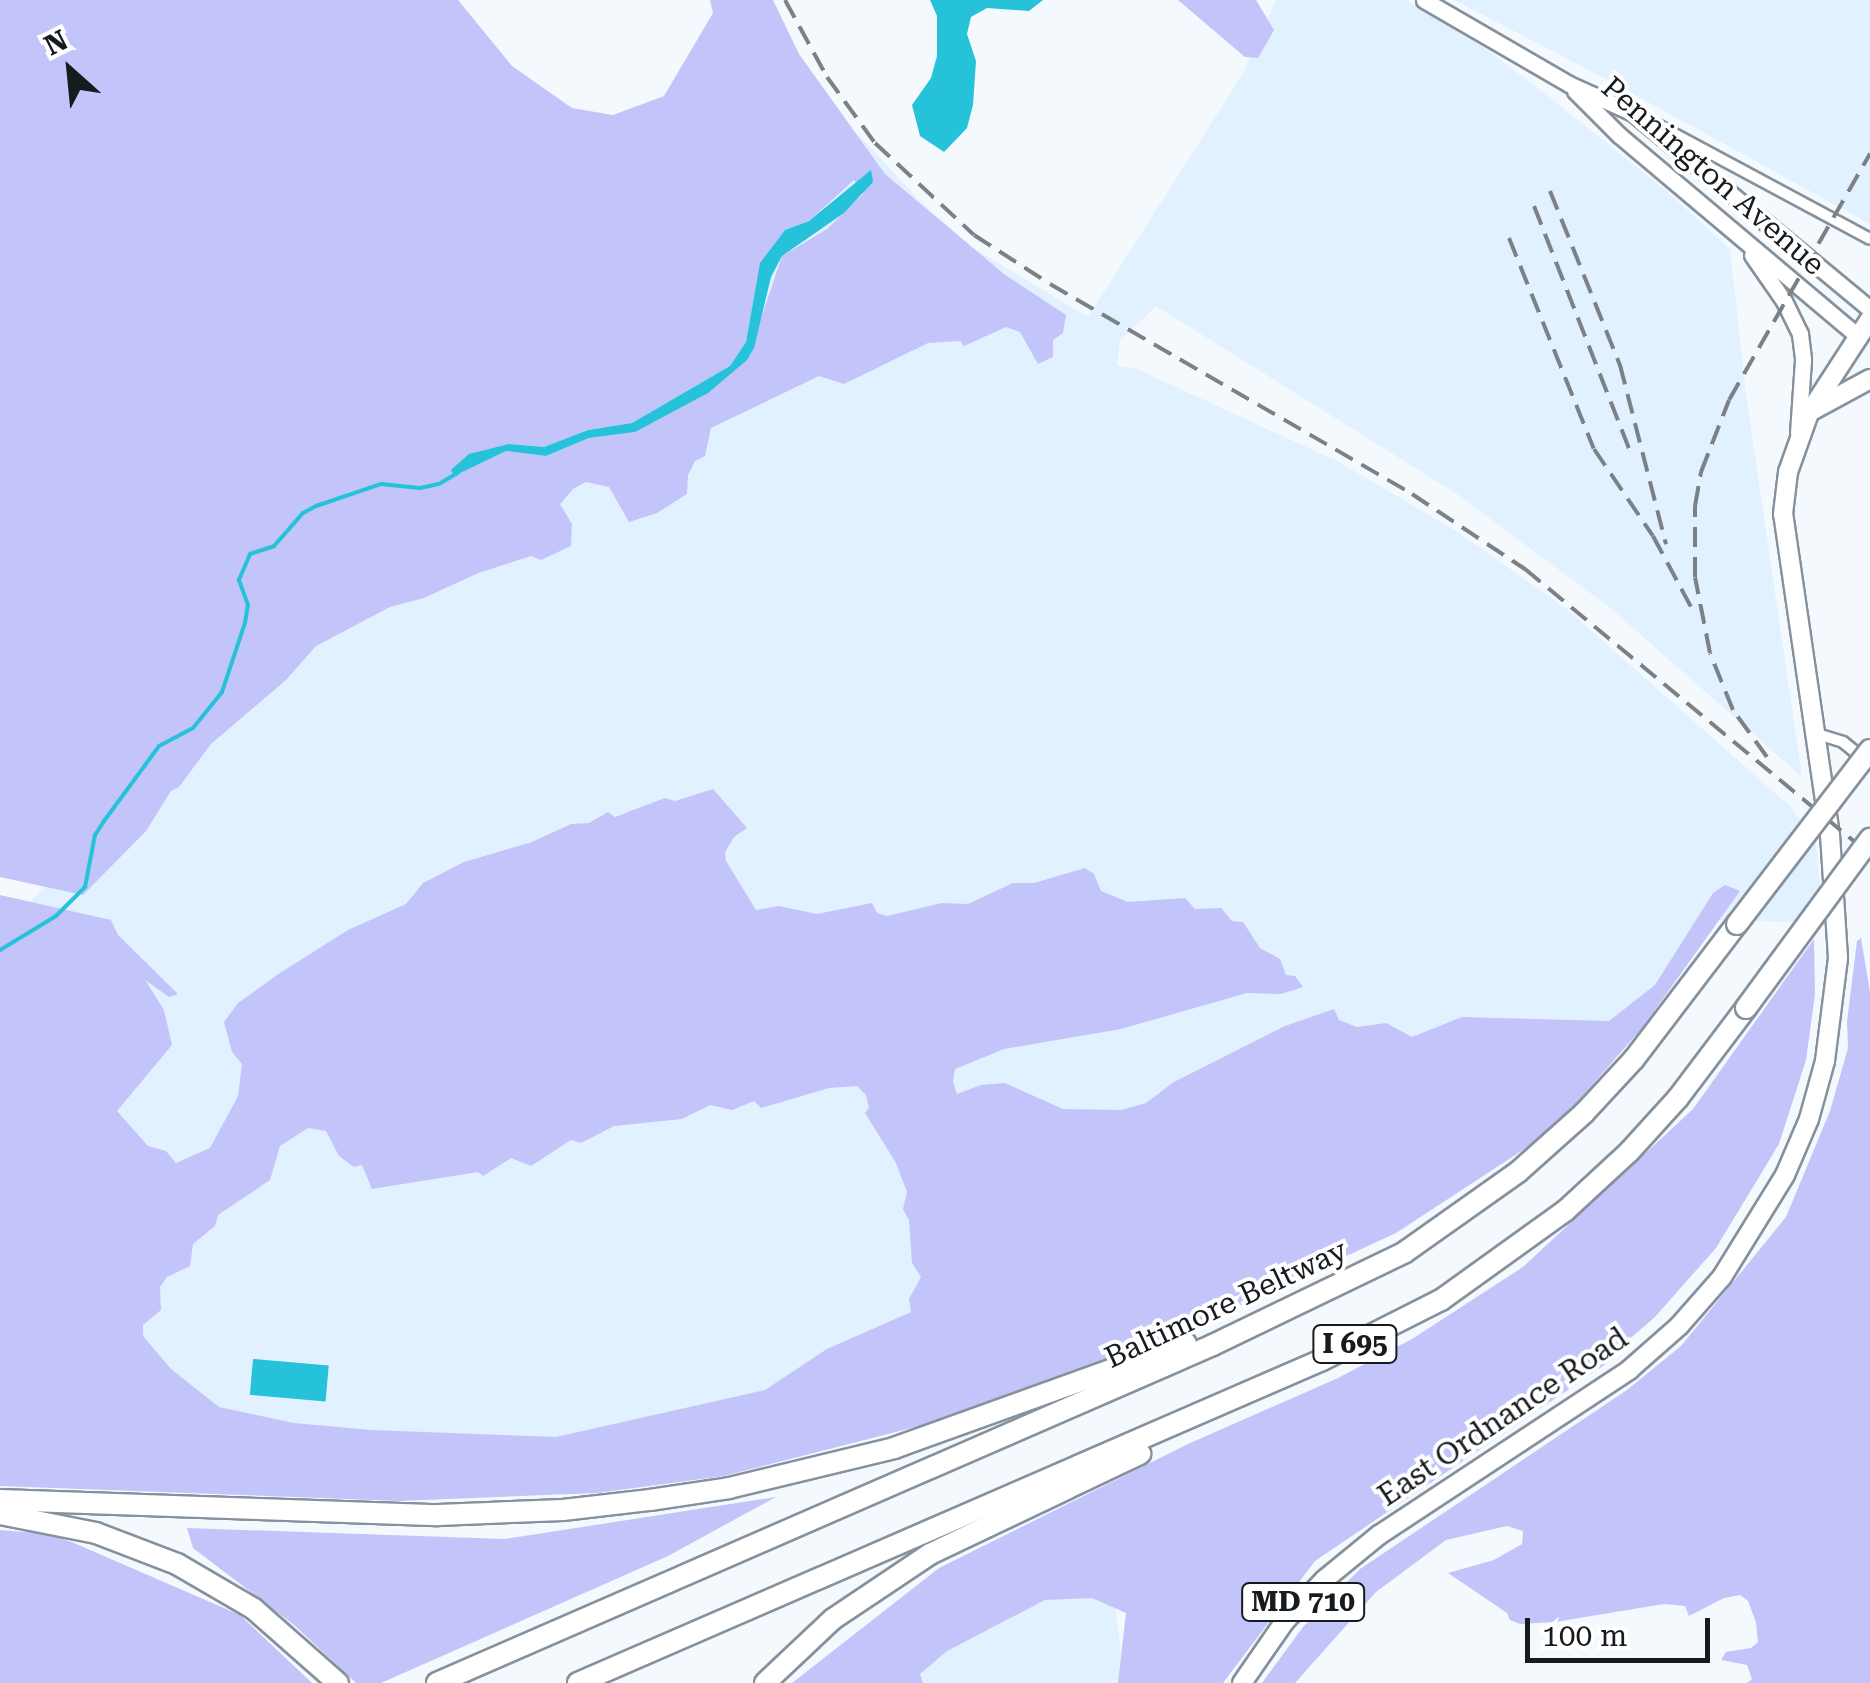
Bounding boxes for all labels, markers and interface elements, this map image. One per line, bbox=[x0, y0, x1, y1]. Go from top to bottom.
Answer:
north arrow bbox=[20, 20, 120, 120]
text: N bbox=[39, 23, 73, 62]
street label: Pennington Avenue bbox=[1594, 69, 1832, 283]
street label: Baltimore Beltway bbox=[1099, 1232, 1353, 1376]
street label: East Ordnance Road bbox=[1371, 1320, 1635, 1514]
road number: I 695 bbox=[1310, 1321, 1400, 1367]
road number: MD 710 bbox=[1240, 1579, 1366, 1625]
scale bar bbox=[1530, 1598, 1715, 1660]
text: 100 m bbox=[1542, 1618, 1627, 1653]

